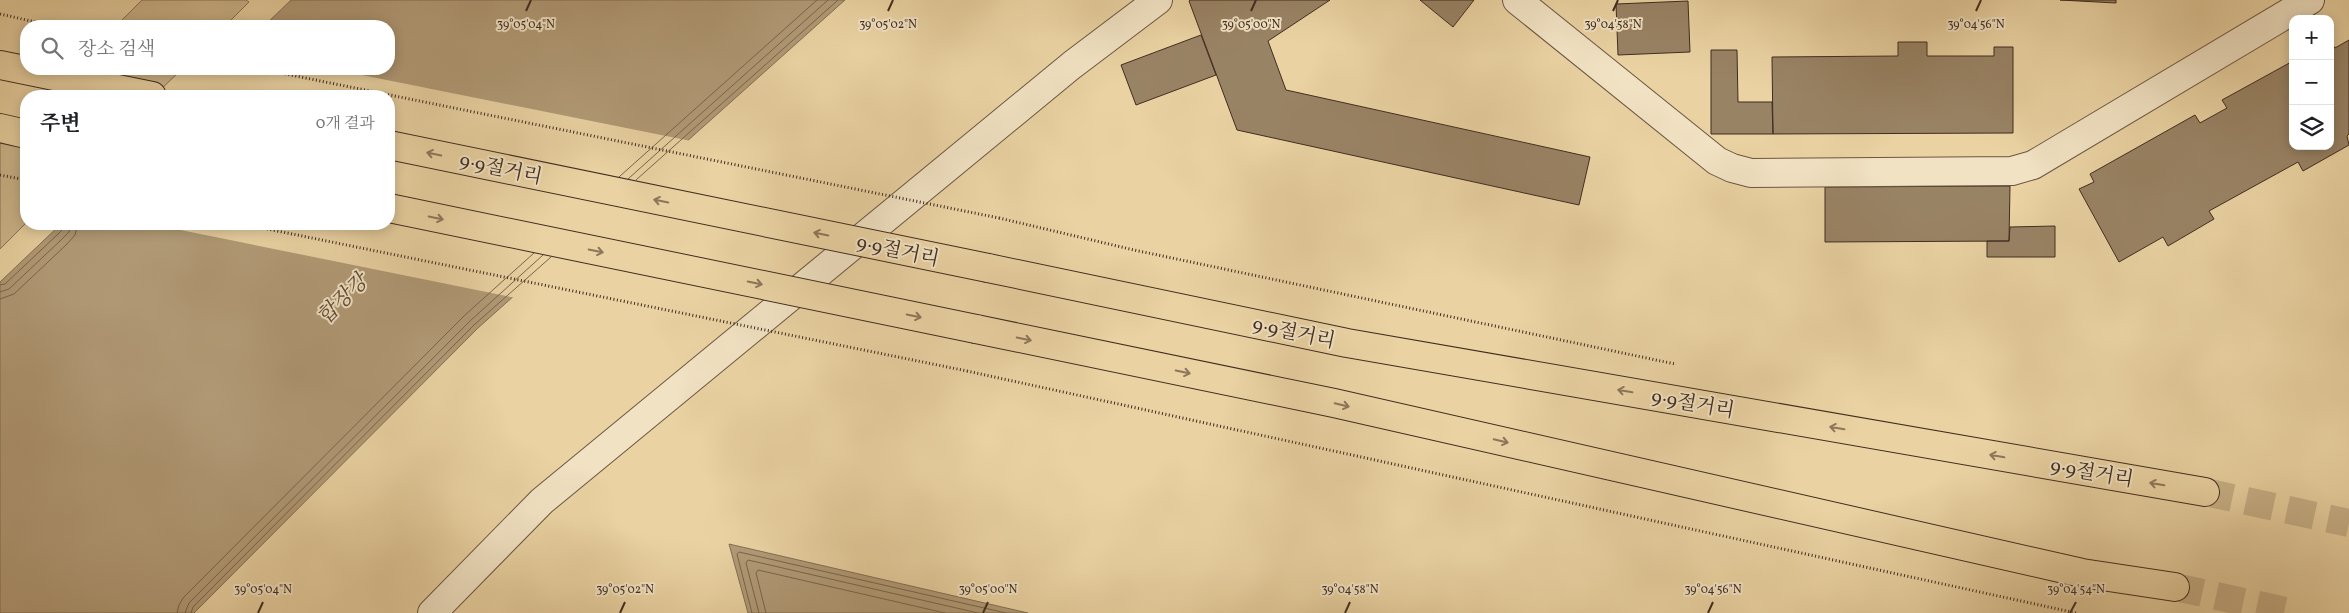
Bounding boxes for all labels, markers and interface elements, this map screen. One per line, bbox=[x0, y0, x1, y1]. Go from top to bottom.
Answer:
map controls bbox=[2289, 15, 2334, 150]
button: + bbox=[2289, 15, 2334, 60]
text: 39°05'04"N bbox=[497, 17, 555, 33]
text: 39°05'02"N bbox=[859, 17, 917, 33]
text: 39°05'00"N bbox=[1222, 17, 1280, 33]
text: 39°04'58"N bbox=[1584, 17, 1642, 33]
text: 39°04'56"N bbox=[1947, 17, 2005, 33]
search box bbox=[20, 20, 395, 75]
icon: search bbox=[38, 34, 66, 62]
text: 장소 검색 bbox=[78, 37, 155, 63]
button: − bbox=[2289, 60, 2334, 105]
button: layers bbox=[2289, 105, 2334, 150]
text: 주변 bbox=[40, 110, 81, 139]
text: 0개 결과 bbox=[316, 113, 375, 135]
street label: 9·9절거리 bbox=[457, 148, 545, 192]
one-way arrow bbox=[426, 149, 442, 158]
one-way arrow bbox=[654, 196, 670, 205]
one-way arrow bbox=[428, 214, 444, 223]
one-way arrow bbox=[813, 229, 829, 238]
street label: 9·9절거리 bbox=[854, 230, 942, 274]
one-way arrow bbox=[587, 246, 603, 256]
water label: 합장강 bbox=[311, 266, 377, 332]
one-way arrow bbox=[746, 279, 762, 289]
one-way arrow bbox=[906, 312, 922, 321]
street label: 9·9절거리 bbox=[1250, 312, 1338, 356]
one-way arrow bbox=[1016, 335, 1032, 344]
one-way arrow bbox=[1175, 368, 1191, 377]
street label: 9·9절거리 bbox=[1649, 384, 1736, 426]
one-way arrow bbox=[1617, 386, 1633, 396]
one-way arrow bbox=[1334, 401, 1350, 410]
one-way arrow bbox=[1829, 423, 1845, 433]
one-way arrow bbox=[1492, 437, 1508, 446]
one-way arrow bbox=[1989, 450, 2005, 460]
street label: 9·9절거리 bbox=[2048, 453, 2135, 495]
one-way arrow bbox=[2149, 478, 2165, 488]
text: 39°05'04"N bbox=[234, 582, 292, 598]
text: 39°05'02"N bbox=[596, 582, 654, 598]
text: 39°05'00"N bbox=[959, 582, 1017, 598]
text: 39°04'58"N bbox=[1321, 582, 1379, 598]
text: 39°04'56"N bbox=[1684, 582, 1742, 598]
text: 39°04'54"N bbox=[2047, 582, 2105, 598]

